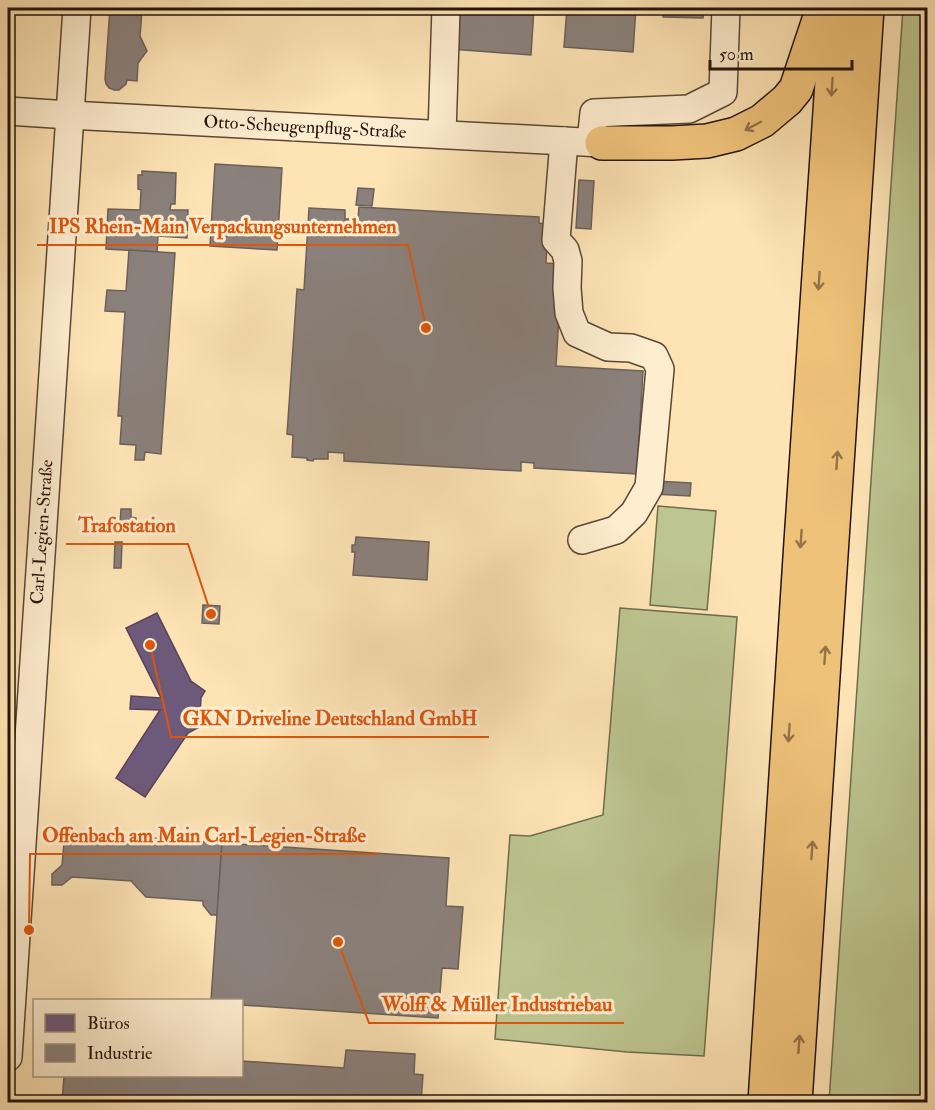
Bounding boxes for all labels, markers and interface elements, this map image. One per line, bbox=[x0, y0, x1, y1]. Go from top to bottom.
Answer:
scale bar bbox=[710, 33, 852, 71]
text: 50 m bbox=[719, 43, 754, 66]
one-way arrow bbox=[826, 76, 837, 96]
street label: Otto-Scheugenpflug-Straße bbox=[203, 110, 407, 144]
one-way arrow bbox=[745, 121, 763, 132]
callout: IPS Rhein-Main Verpackungsunternehmen bbox=[37, 207, 408, 245]
text: IPS Rhein-Main Verpackungsunternehmen bbox=[49, 214, 397, 240]
one-way arrow bbox=[813, 271, 824, 291]
one-way arrow bbox=[832, 451, 843, 471]
street label: Carl-Legien-Straße bbox=[25, 458, 59, 605]
callout: Trafostation bbox=[66, 506, 188, 544]
text: Trafostation bbox=[77, 513, 176, 538]
one-way arrow bbox=[796, 528, 807, 548]
one-way arrow bbox=[819, 645, 830, 665]
callout: GKN Driveline Deutschland GmbH bbox=[171, 699, 489, 737]
text: GKN Driveline Deutschland GmbH bbox=[183, 706, 477, 731]
one-way arrow bbox=[783, 723, 794, 743]
callout: Offenbach am Main Carl-Legien-Straße bbox=[30, 816, 378, 854]
text: Offenbach am Main Carl-Legien-Straße bbox=[42, 823, 366, 849]
one-way arrow bbox=[806, 840, 817, 860]
callout: Wolff & Müller Industriebau bbox=[369, 985, 624, 1023]
text: Wolff & Müller Industriebau bbox=[381, 992, 613, 1017]
legend bbox=[33, 999, 243, 1077]
text: Büros bbox=[87, 1012, 130, 1035]
one-way arrow bbox=[794, 1035, 805, 1055]
text: Industrie bbox=[87, 1042, 153, 1065]

